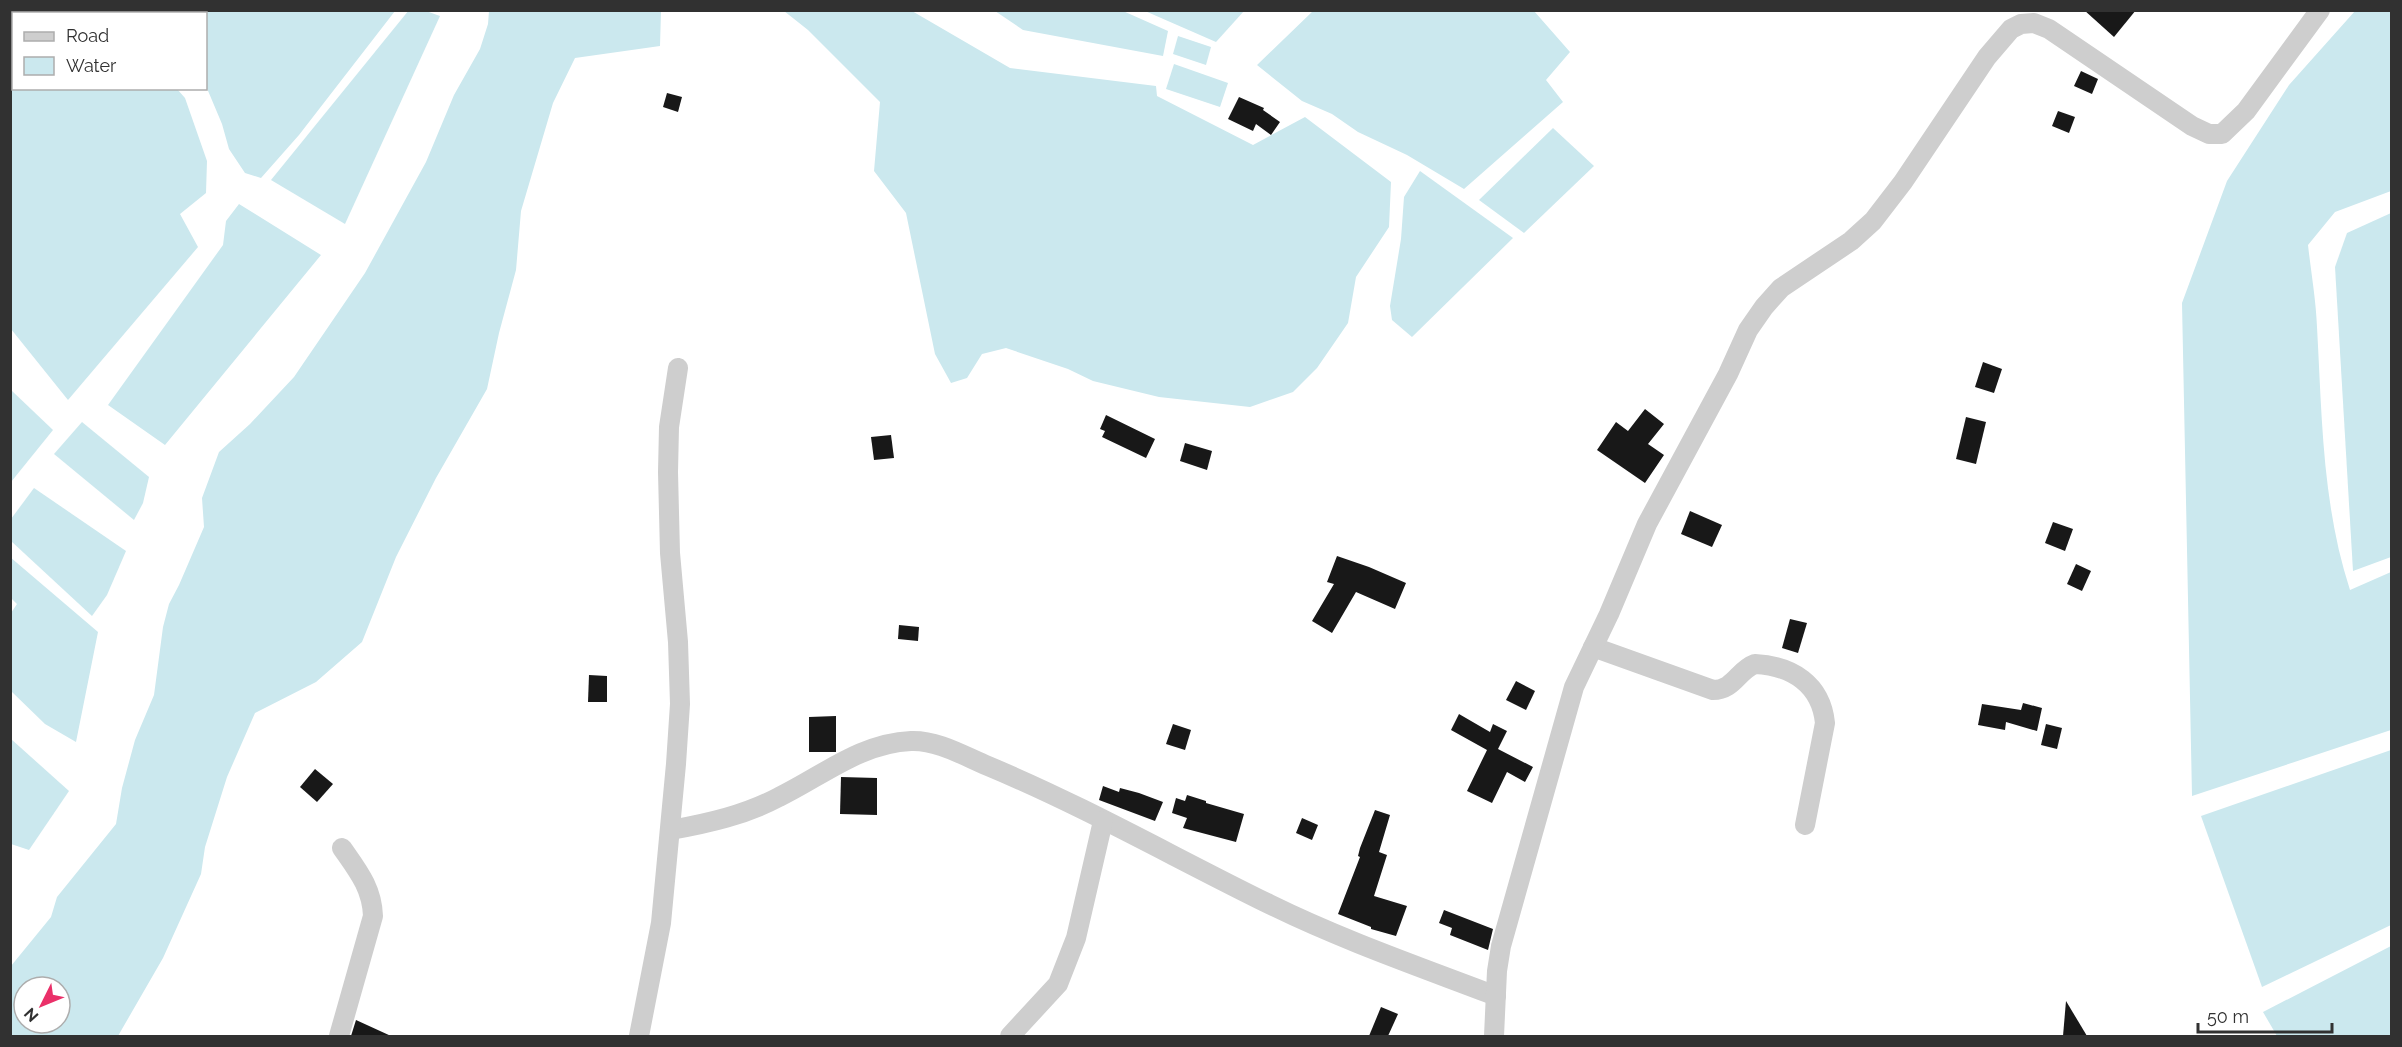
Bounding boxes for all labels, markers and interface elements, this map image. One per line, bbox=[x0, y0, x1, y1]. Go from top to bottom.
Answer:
legend bbox=[12, 12, 207, 90]
text: Road bbox=[66, 25, 109, 46]
text: Water bbox=[66, 55, 117, 76]
north arrow bbox=[12, 975, 72, 1035]
scale bar bbox=[2198, 996, 2332, 1034]
text: N bbox=[20, 1004, 43, 1026]
text: 50 m bbox=[2207, 1006, 2249, 1027]

